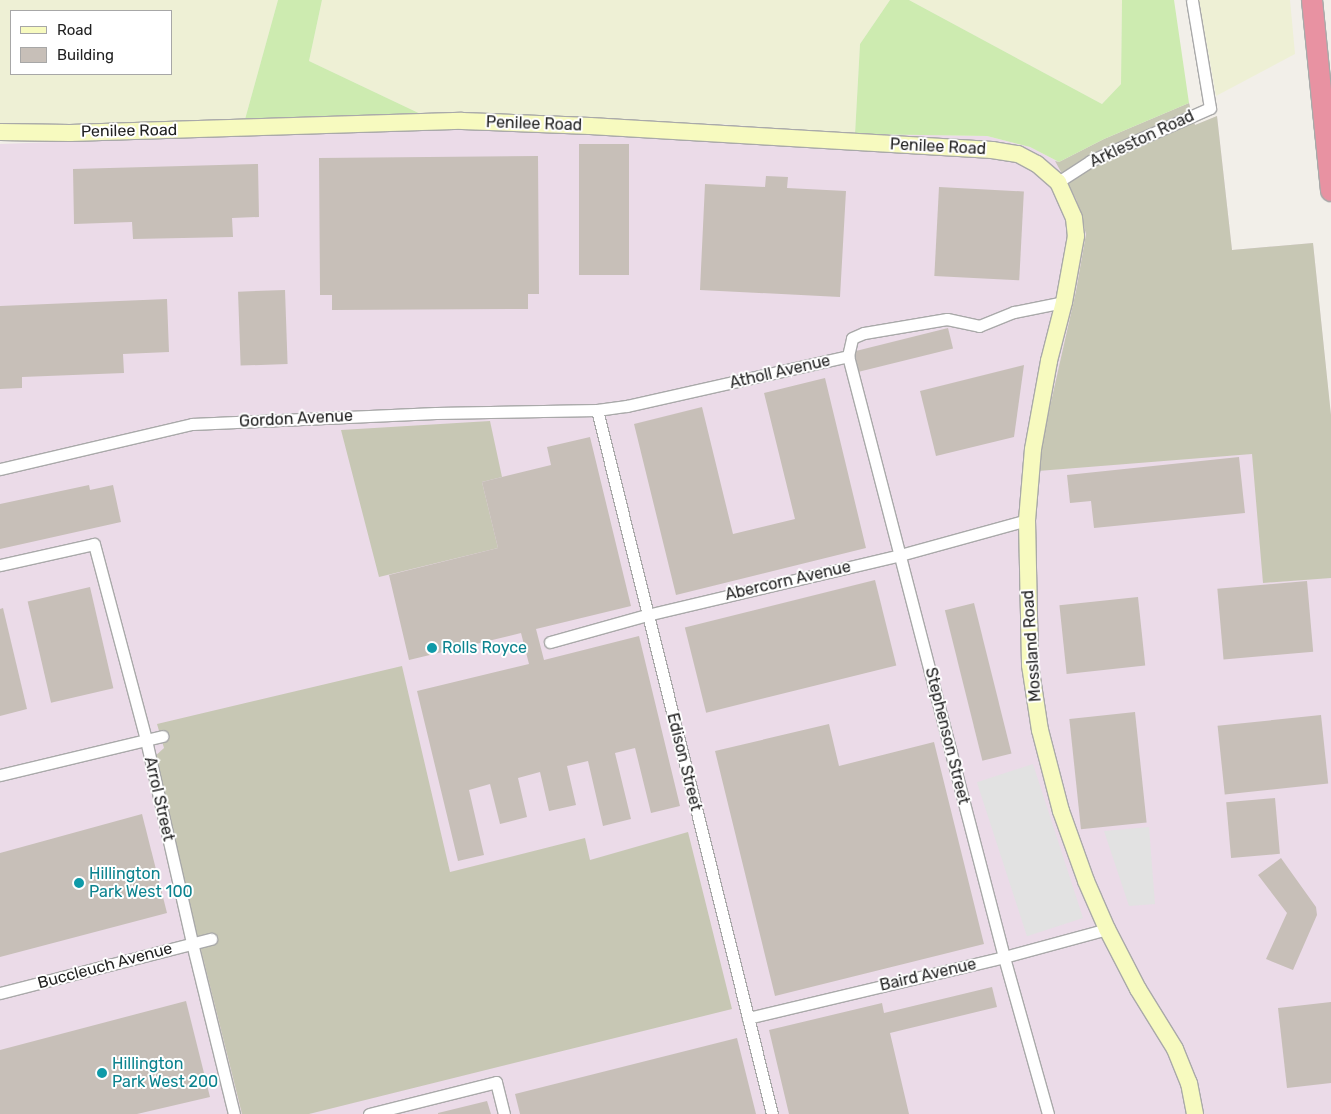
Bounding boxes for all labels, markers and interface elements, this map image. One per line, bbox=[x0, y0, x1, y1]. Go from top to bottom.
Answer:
legend bbox=[10, 10, 172, 75]
text: Road bbox=[57, 21, 93, 39]
text: Building bbox=[57, 46, 114, 64]
street label: Arkleston Road bbox=[1087, 106, 1197, 172]
street label: Penilee Road bbox=[486, 113, 582, 135]
street label: Penilee Road bbox=[81, 121, 177, 141]
street label: Penilee Road bbox=[889, 135, 987, 159]
street label: Atholl Avenue bbox=[728, 351, 832, 393]
street label: Gordon Avenue bbox=[238, 406, 354, 432]
street label: Abercorn Avenue bbox=[723, 557, 853, 605]
street label: Mossland Road bbox=[1019, 589, 1045, 703]
place label: Rolls Royce bbox=[442, 638, 527, 658]
marker: Rolls Royce bbox=[426, 642, 438, 654]
street label: Stephenson Street bbox=[921, 666, 973, 806]
street label: Edison Street bbox=[663, 711, 705, 813]
street label: Arrol Street bbox=[140, 755, 178, 843]
place label: Hillington Park West 100 bbox=[89, 864, 193, 902]
marker: Hillington Park West 100 bbox=[73, 877, 85, 889]
street label: Buccleuch Avenue bbox=[35, 939, 175, 993]
street label: Baird Avenue bbox=[878, 955, 978, 995]
place label: Hillington Park West 200 bbox=[112, 1054, 219, 1092]
marker: Hillington Park West 200 bbox=[96, 1067, 108, 1079]

